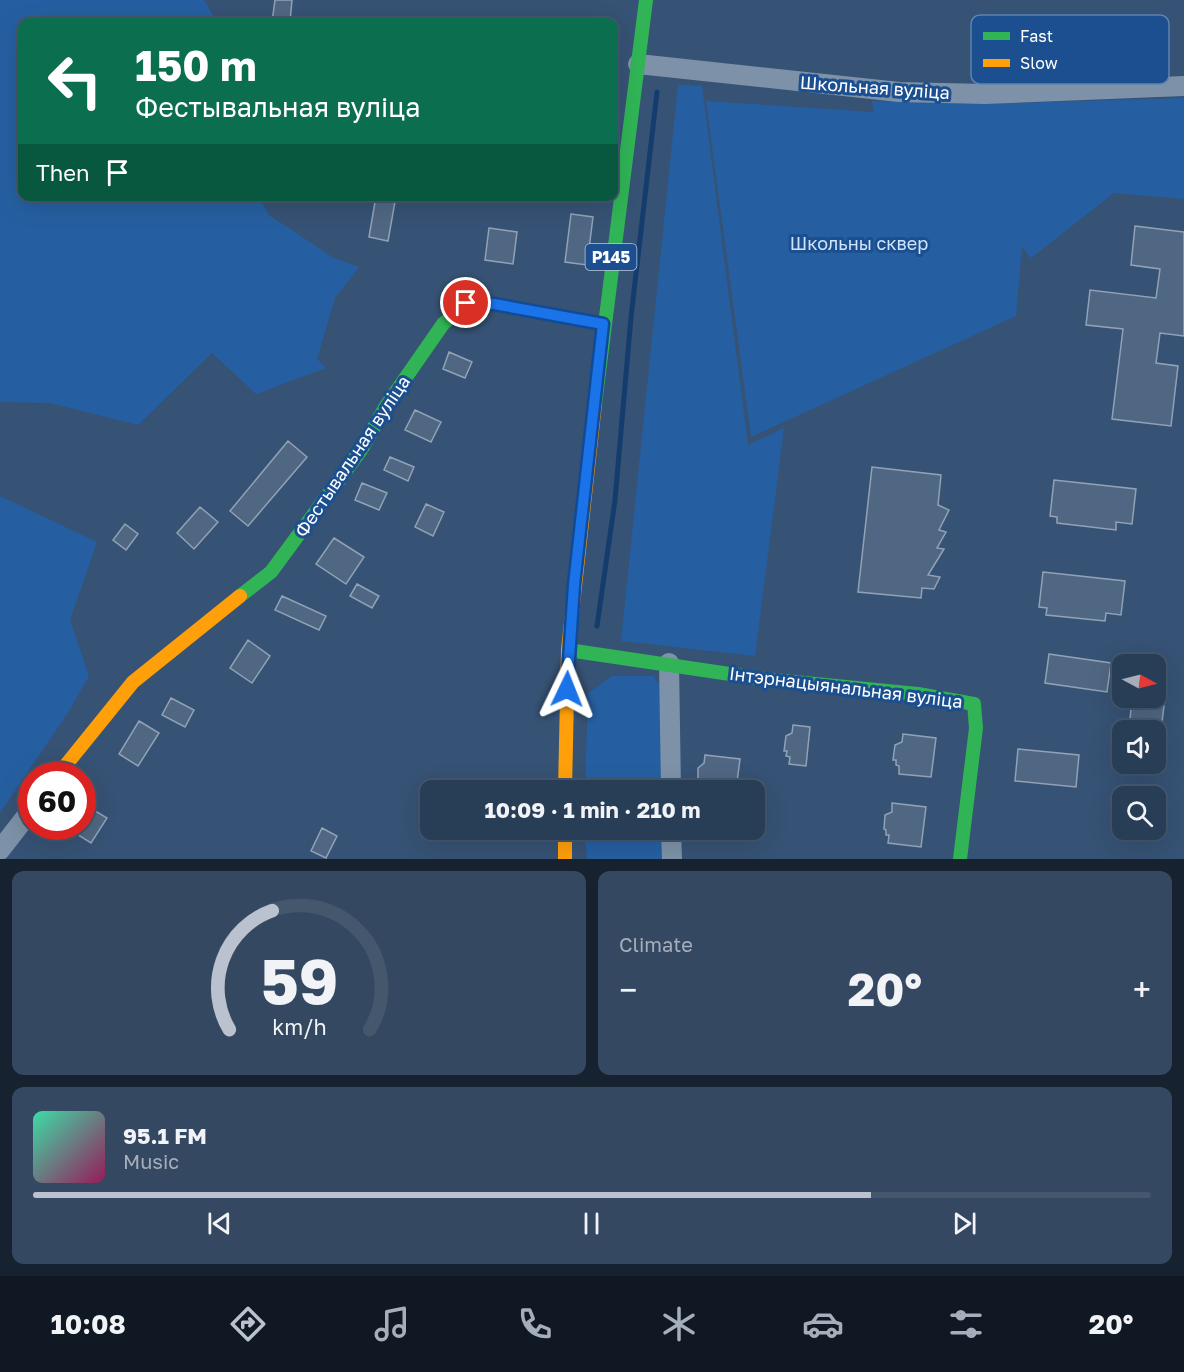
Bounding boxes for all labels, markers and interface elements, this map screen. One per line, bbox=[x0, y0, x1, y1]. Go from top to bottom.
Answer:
legend bbox=[971, 15, 1169, 84]
text: Fast bbox=[1020, 26, 1053, 46]
text: 150 m bbox=[135, 40, 257, 90]
icon: left bbox=[36, 42, 114, 120]
text: Slow bbox=[1020, 53, 1058, 73]
street label: Школьная вуліца bbox=[799, 71, 951, 103]
text: Фестывальная вуліца bbox=[135, 91, 420, 123]
icon: arrive bbox=[101, 156, 134, 189]
text: Then bbox=[36, 159, 89, 186]
park label: Школьны сквер bbox=[790, 232, 928, 254]
road number: Р145 bbox=[586, 244, 636, 270]
pin bbox=[440, 277, 491, 328]
icon: arrive bbox=[449, 286, 482, 319]
street label: Фестывальная вуліца bbox=[290, 371, 414, 541]
north arrow bbox=[1112, 654, 1166, 708]
map controls bbox=[1112, 654, 1166, 840]
position arrow bbox=[535, 657, 599, 721]
street label: Інтэрнацыянальная вуліца bbox=[728, 662, 964, 712]
button: sound bbox=[1112, 720, 1166, 774]
speed limit sign: 60 bbox=[18, 762, 96, 840]
button: search bbox=[1112, 786, 1166, 840]
text: 10:09 · 1 min · 210 m bbox=[484, 796, 701, 823]
text: Climate bbox=[619, 932, 693, 956]
text: 59 bbox=[260, 943, 338, 1018]
text: 20° bbox=[848, 962, 922, 1016]
text: − bbox=[619, 970, 637, 1009]
text: + bbox=[1133, 970, 1151, 1009]
text: km/h bbox=[272, 1014, 326, 1040]
text: 95.1 FM bbox=[123, 1122, 207, 1149]
text: Music bbox=[123, 1149, 179, 1173]
icon: previous bbox=[203, 1207, 236, 1240]
icon: pause bbox=[575, 1207, 608, 1240]
icon: next bbox=[948, 1207, 981, 1240]
icon: directions bbox=[227, 1303, 269, 1345]
icon: music bbox=[371, 1303, 413, 1345]
icon: phone bbox=[514, 1303, 556, 1345]
icon: climate bbox=[658, 1303, 700, 1345]
icon: car bbox=[802, 1303, 844, 1345]
icon: filters bbox=[945, 1303, 987, 1345]
text: 10:08 bbox=[51, 1308, 126, 1340]
text: 20° bbox=[1089, 1308, 1133, 1340]

